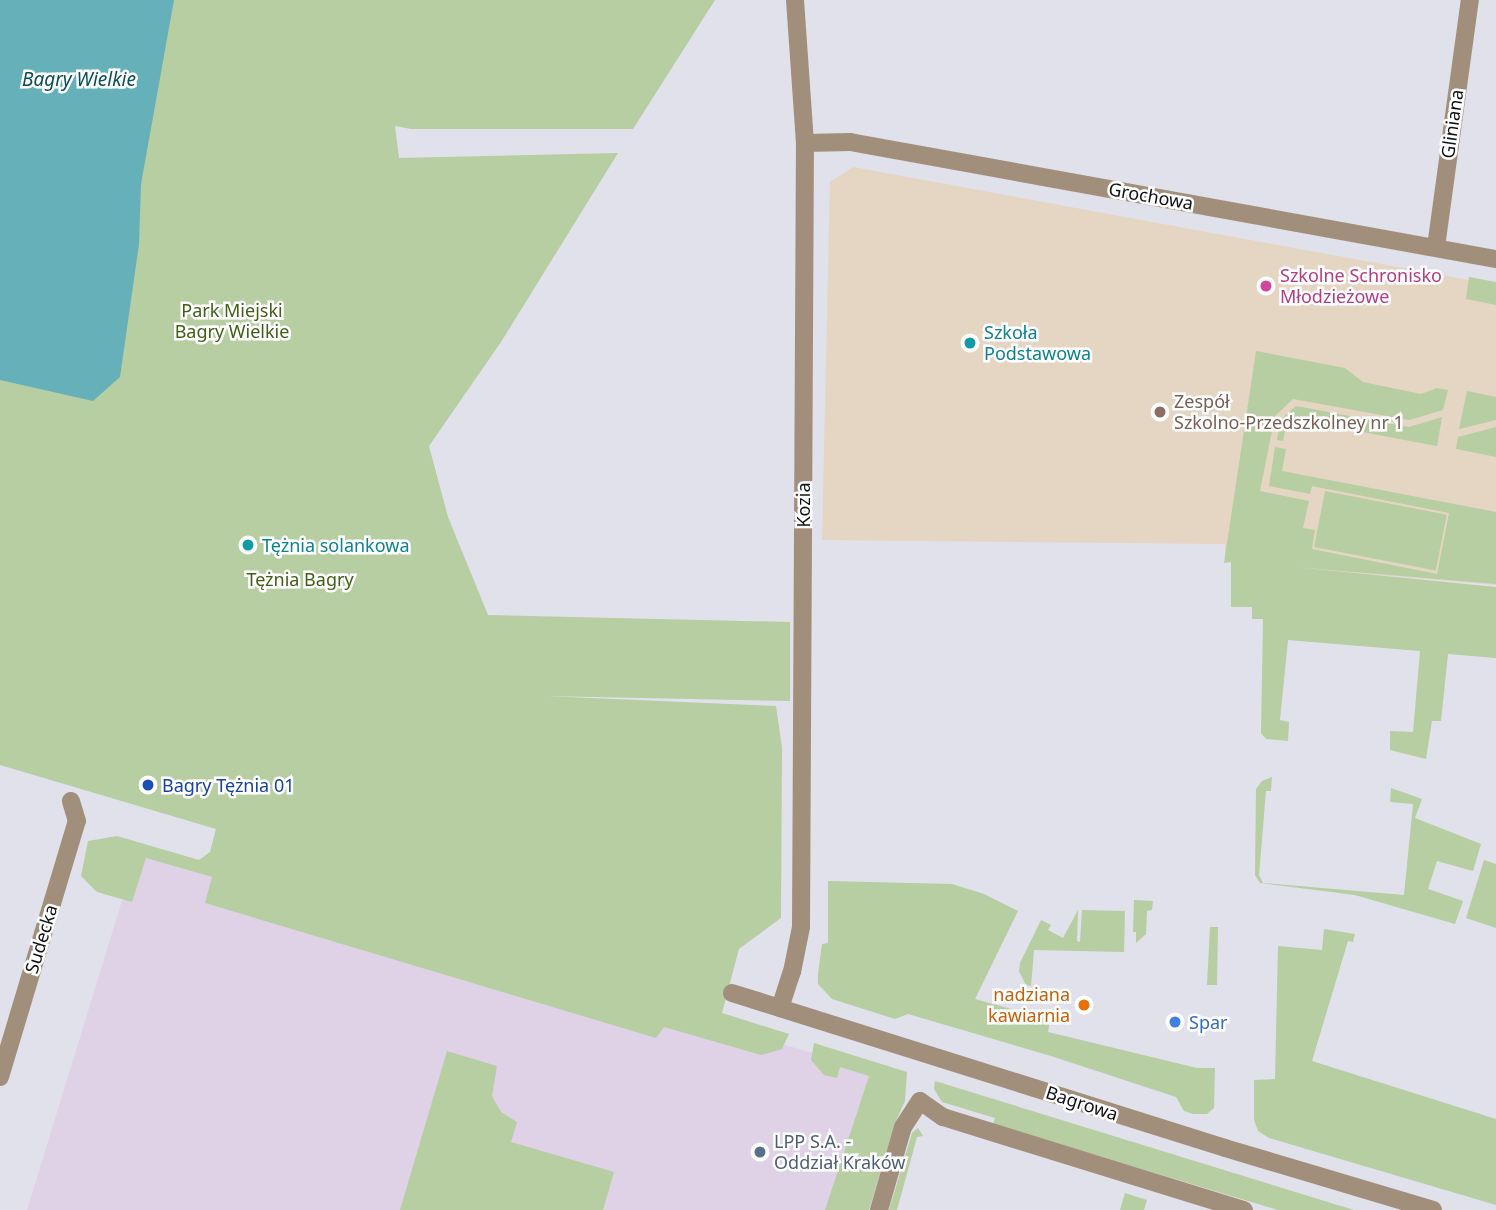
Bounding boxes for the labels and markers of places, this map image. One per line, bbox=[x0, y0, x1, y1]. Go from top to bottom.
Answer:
place label: Szkolne Schronisko Młodzieżowe bbox=[1280, 265, 1442, 308]
marker: Szkolne Schronisko Młodzieżowe bbox=[1258, 278, 1274, 294]
place label: Szkoła Podstawowa bbox=[984, 322, 1091, 364]
marker: Szkoła Podstawowa bbox=[962, 335, 978, 351]
place label: Zespół Szkolno-Przedszkolney nr 1 bbox=[1174, 391, 1404, 434]
marker: Zespół Szkolno-Przedszkolney nr 1 bbox=[1152, 404, 1168, 420]
place label: Tężnia solankowa bbox=[262, 534, 409, 556]
marker: Tężnia solankowa bbox=[240, 537, 256, 553]
place label: Bagry Tężnia 01 bbox=[162, 774, 294, 796]
marker: Bagry Tężnia 01 bbox=[140, 777, 156, 793]
place label: nadziana kawiarnia bbox=[988, 984, 1070, 1026]
marker: nadziana kawiarnia bbox=[1076, 997, 1092, 1013]
place label: Spar bbox=[1189, 1011, 1227, 1033]
marker: Spar bbox=[1167, 1014, 1183, 1030]
place label: LPP S.A. - Oddział Kraków bbox=[774, 1131, 905, 1174]
marker: LPP S.A. - Oddział Kraków bbox=[752, 1144, 768, 1160]

